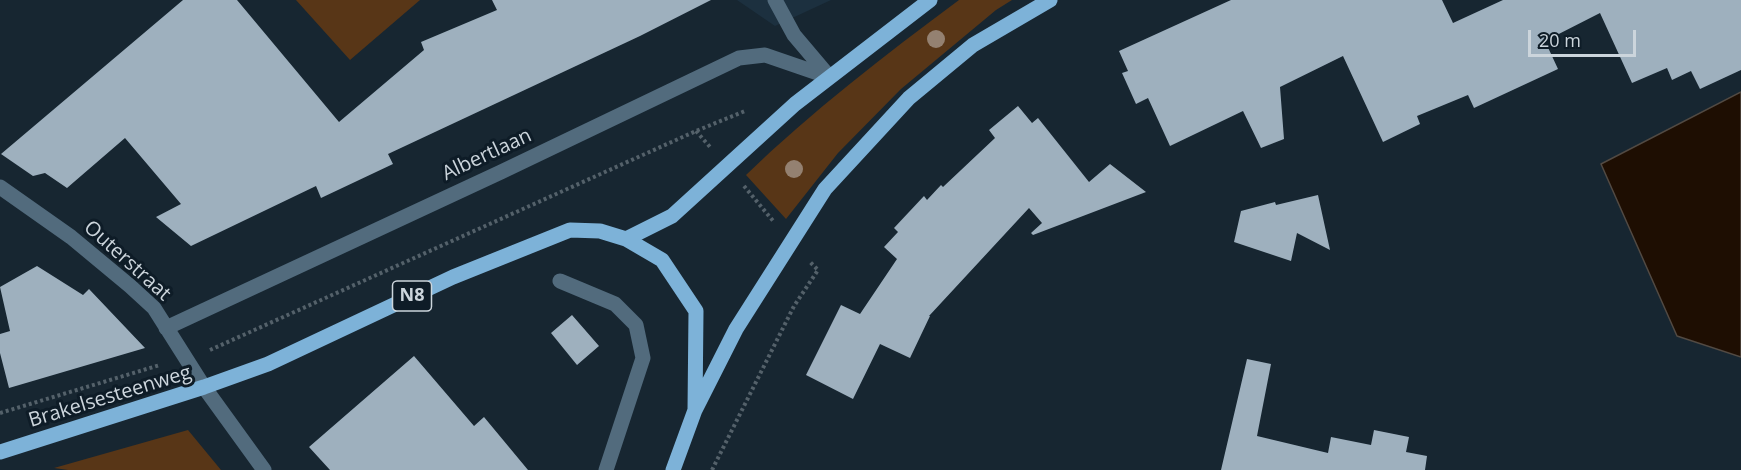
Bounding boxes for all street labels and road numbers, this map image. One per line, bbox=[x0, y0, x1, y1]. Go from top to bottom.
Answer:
street label: Albertlaan bbox=[438, 124, 536, 186]
street label: Outerstraat bbox=[79, 216, 175, 306]
road number: N8 bbox=[392, 281, 432, 311]
street label: Brakelsesteenweg bbox=[26, 361, 194, 433]

